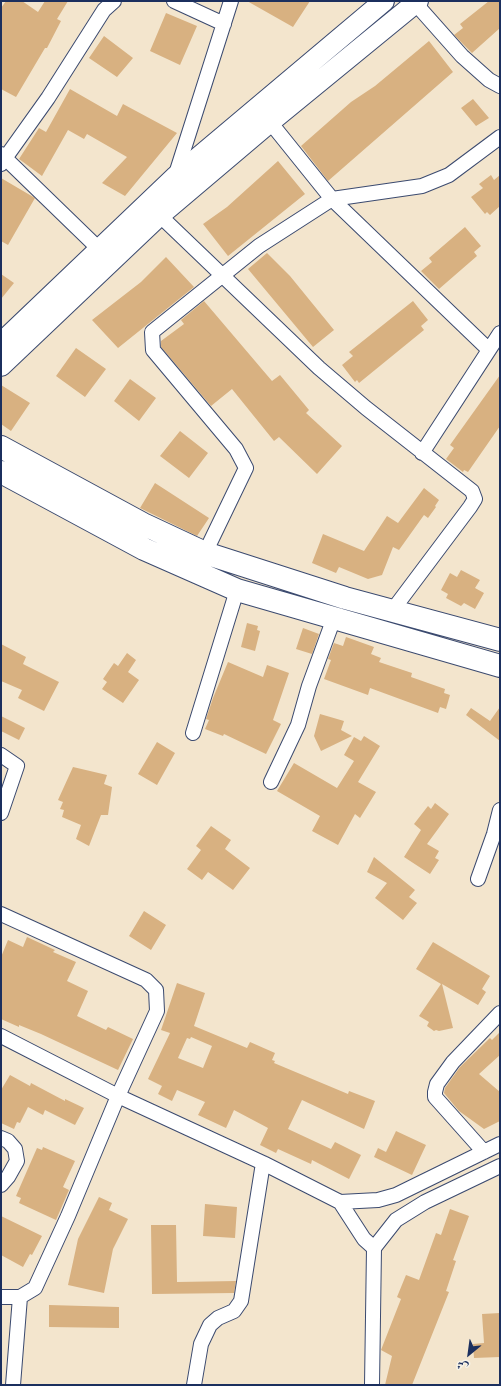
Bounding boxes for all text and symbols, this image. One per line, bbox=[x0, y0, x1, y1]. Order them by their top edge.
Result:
north arrow bbox=[449, 1334, 489, 1374]
text: ش bbox=[455, 1356, 471, 1374]

